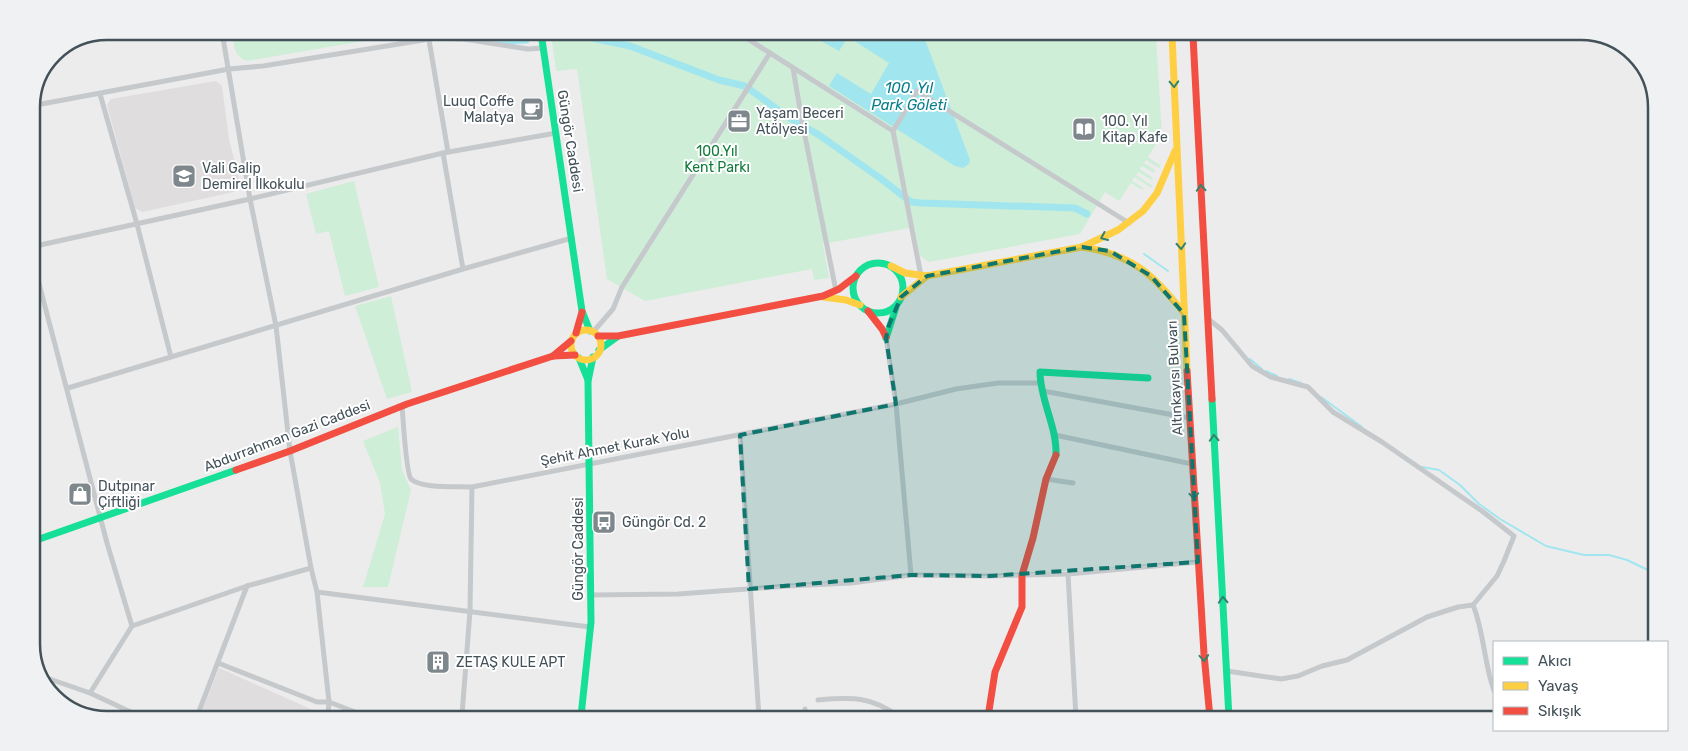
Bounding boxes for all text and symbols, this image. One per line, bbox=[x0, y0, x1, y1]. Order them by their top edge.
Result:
water label: 100. Yıl Park Göleti bbox=[871, 79, 947, 114]
one-way arrow bbox=[1168, 80, 1179, 88]
street label: Güngör Caddesi bbox=[554, 89, 586, 193]
place label: Luuq Coffe Malatya bbox=[443, 93, 514, 126]
cafe icon: Luuq Coffe Malatya bbox=[519, 96, 545, 122]
place label: Yaşam Beceri Atölyesi bbox=[756, 105, 844, 138]
office icon: Yaşam Beceri Atölyesi bbox=[726, 108, 752, 134]
place label: 100. Yıl Kitap Kafe bbox=[1102, 113, 1168, 146]
library icon: 100. Yıl Kitap Kafe bbox=[1071, 116, 1097, 142]
park label: 100.Yıl Kent Parkı bbox=[684, 143, 750, 176]
place label: Vali Galip Demirel İlkokulu bbox=[202, 160, 305, 193]
school or university icon: Vali Galip Demirel İlkokulu bbox=[171, 163, 197, 189]
one-way arrow bbox=[1195, 184, 1206, 192]
one-way arrow bbox=[1100, 231, 1109, 241]
one-way arrow bbox=[1175, 243, 1186, 251]
street label: Altınkayısı Bulvarı bbox=[1164, 320, 1186, 436]
street label: Abdurrahman Gazi Caddesi bbox=[202, 396, 372, 476]
street label: Şehit Ahmet Kurak Yolu bbox=[539, 424, 691, 470]
one-way arrow bbox=[1208, 433, 1219, 441]
place label: Dutpınar Çiftliği bbox=[98, 478, 155, 511]
shop icon: Dutpınar Çiftliği bbox=[67, 481, 93, 507]
one-way arrow bbox=[1188, 492, 1199, 500]
street label: Güngör Caddesi bbox=[570, 497, 587, 601]
bus stop icon: Güngör Cd. 2 bbox=[591, 509, 617, 535]
place label: Güngör Cd. 2 bbox=[622, 514, 706, 531]
one-way arrow bbox=[1217, 596, 1228, 604]
legend bbox=[1493, 641, 1668, 731]
building icon: ZETAŞ KULE APT bbox=[425, 649, 451, 675]
text: Akıcı bbox=[1538, 652, 1571, 670]
place label: ZETAŞ KULE APT bbox=[456, 654, 565, 671]
one-way arrow bbox=[1198, 655, 1209, 663]
text: Yavaş bbox=[1538, 677, 1579, 695]
text: Sıkışık bbox=[1538, 702, 1582, 720]

